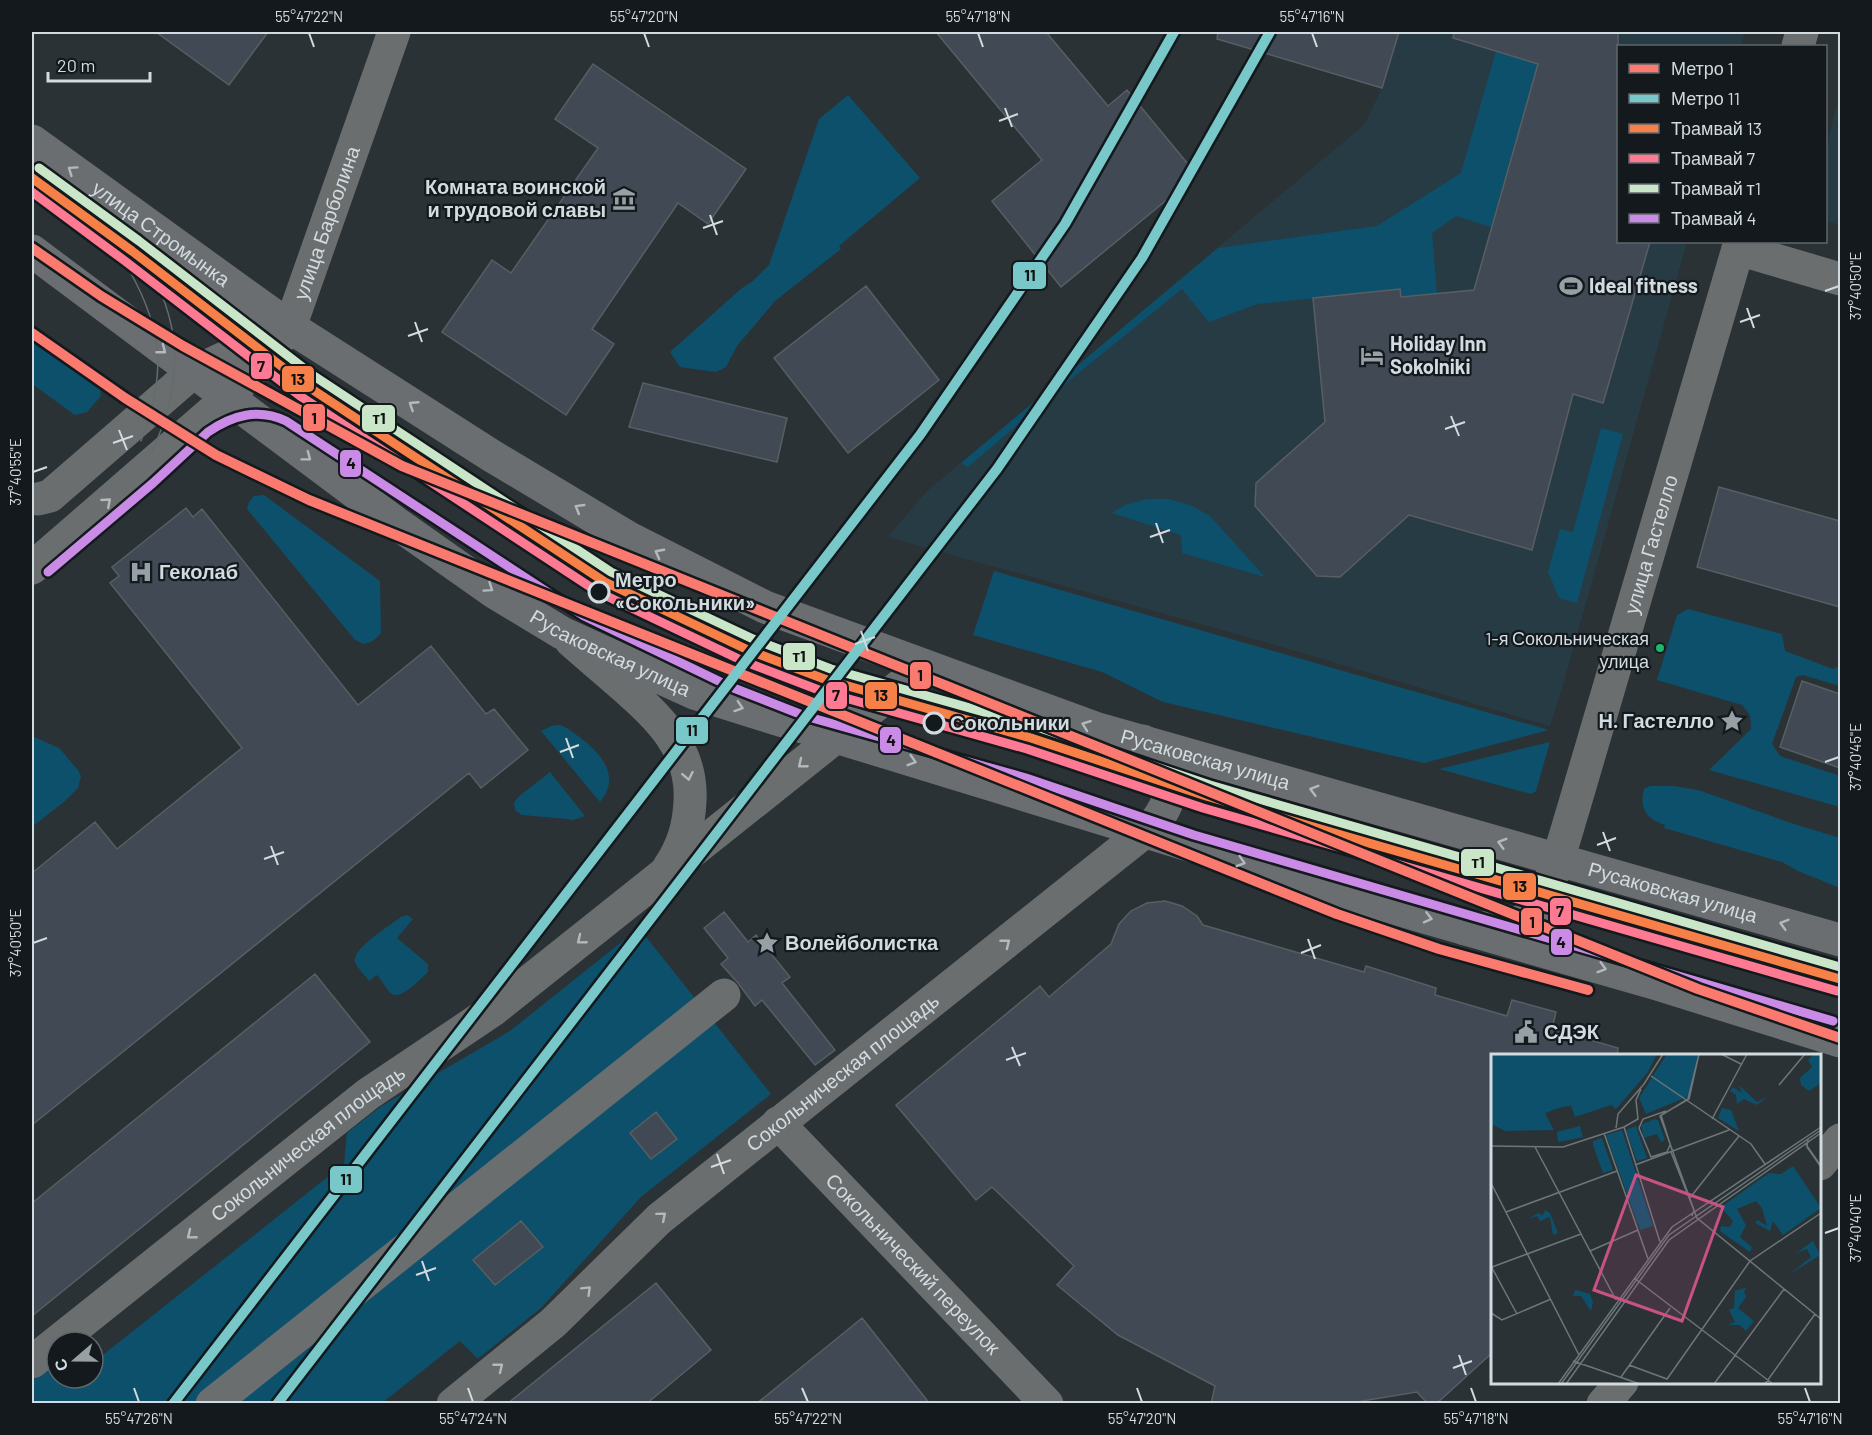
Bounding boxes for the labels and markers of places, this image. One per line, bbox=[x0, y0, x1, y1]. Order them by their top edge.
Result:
place label: Комната воинской и трудовой славы bbox=[425, 174, 606, 221]
museum icon: Комната воинской и трудовой славы bbox=[611, 186, 637, 212]
sports icon: Ideal fitness bbox=[1558, 273, 1584, 299]
place label: Ideal fitness bbox=[1589, 273, 1698, 297]
place label: Holiday Inn Sokolniki bbox=[1390, 331, 1487, 378]
hotel icon: Holiday Inn Sokolniki bbox=[1359, 343, 1385, 369]
hospital icon: Геколаб bbox=[128, 559, 154, 585]
place label: Геколаб bbox=[159, 559, 238, 583]
place label: Метро «Сокольники» bbox=[615, 567, 755, 614]
marker: Метро «Сокольники» bbox=[588, 581, 610, 603]
place label: 1-я Сокольническая улица bbox=[1485, 627, 1650, 672]
marker: 1-я Сокольническая улица bbox=[1654, 642, 1666, 654]
place label: Н. Гастелло bbox=[1599, 708, 1714, 732]
place icon: Н. Гастелло bbox=[1719, 708, 1745, 734]
place label: Сокольники bbox=[950, 710, 1070, 734]
marker: Сокольники bbox=[923, 712, 945, 734]
place icon: Волейболистка bbox=[754, 930, 780, 956]
place label: Волейболистка bbox=[785, 930, 939, 954]
public building icon: СДЭК bbox=[1513, 1019, 1539, 1045]
place label: СДЭК bbox=[1544, 1019, 1600, 1043]

